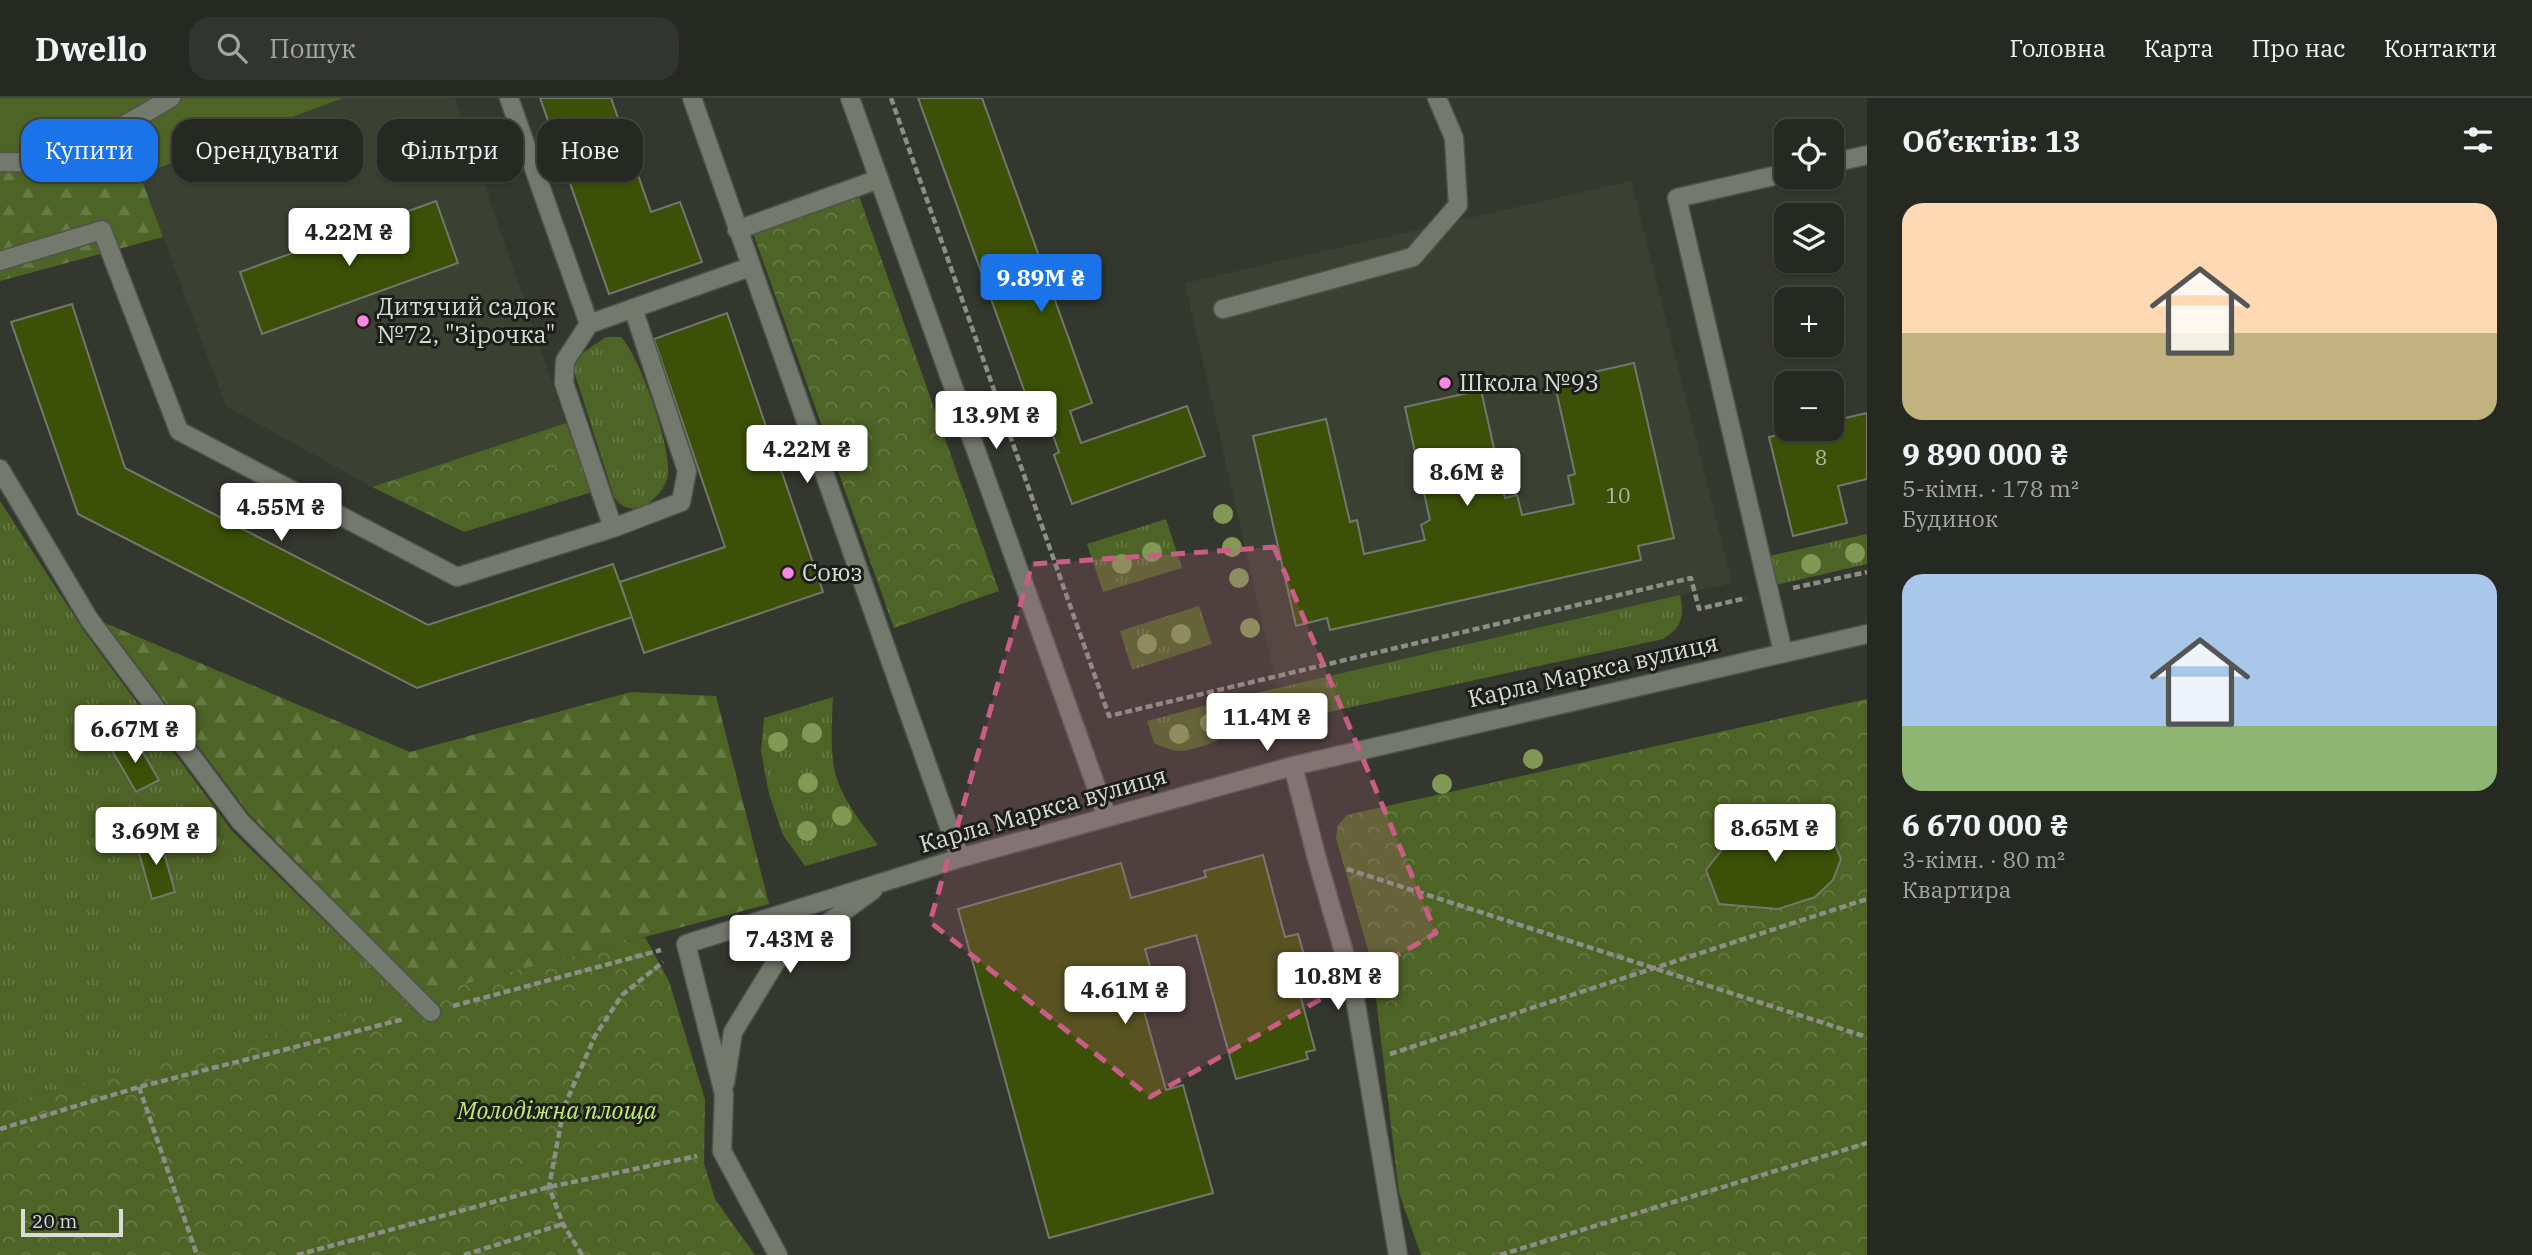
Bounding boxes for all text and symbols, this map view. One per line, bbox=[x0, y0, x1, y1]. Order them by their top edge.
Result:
search box bbox=[189, 17, 679, 80]
text: Dwello bbox=[35, 27, 147, 70]
icon: search bbox=[213, 29, 251, 67]
text: Пошук bbox=[269, 31, 356, 65]
text: Головна bbox=[2010, 32, 2106, 64]
text: Карта bbox=[2144, 32, 2213, 64]
text: Про нас bbox=[2251, 32, 2346, 64]
text: Контакти bbox=[2384, 32, 2497, 64]
chip: Купити bbox=[21, 119, 158, 182]
chip: Орендувати bbox=[172, 119, 363, 182]
chip: Фільтри bbox=[377, 119, 523, 182]
chip: Нове bbox=[537, 119, 643, 182]
map controls bbox=[1774, 119, 1844, 441]
button: locate bbox=[1774, 119, 1844, 189]
text: Об’єктів: 13 bbox=[1902, 121, 2081, 160]
icon: filters bbox=[2459, 121, 2497, 159]
button: layers bbox=[1774, 203, 1844, 273]
pin: 4.22M ₴ bbox=[284, 208, 414, 268]
text: 4.22M ₴ bbox=[305, 216, 393, 246]
icon: home bbox=[2137, 248, 2263, 374]
pin: 9.89M ₴ bbox=[976, 254, 1106, 314]
text: 9.89M ₴ bbox=[997, 262, 1085, 292]
button: + bbox=[1774, 287, 1844, 357]
place label: Дитячий садок №72, "Зірочка" bbox=[377, 290, 556, 350]
marker: Дитячий садок №72, "Зірочка" bbox=[355, 313, 371, 329]
place label: Школа №93 bbox=[1459, 366, 1599, 398]
button: − bbox=[1774, 371, 1844, 441]
marker: Школа №93 bbox=[1437, 375, 1453, 391]
pin: 13.9M ₴ bbox=[931, 392, 1061, 451]
text: 13.9M ₴ bbox=[952, 399, 1040, 429]
pin: 4.22M ₴ bbox=[742, 426, 872, 485]
text: 4.22M ₴ bbox=[763, 433, 851, 463]
text: 9 890 000 ₴ bbox=[1902, 434, 2069, 473]
house number: 8 bbox=[1815, 443, 1827, 471]
pin: 8.6M ₴ bbox=[1410, 448, 1524, 508]
text: 8.6M ₴ bbox=[1429, 456, 1505, 486]
text: 5-кімн. · 178 m² bbox=[1902, 473, 2079, 503]
house number: 10 bbox=[1605, 481, 1631, 509]
pin: 4.55M ₴ bbox=[216, 484, 346, 543]
text: 4.55M ₴ bbox=[237, 491, 325, 521]
text: Будинок bbox=[1902, 503, 1998, 533]
place label: Союз bbox=[802, 556, 862, 588]
marker: Союз bbox=[780, 565, 796, 581]
icon: home bbox=[2137, 619, 2263, 745]
street label: Карла Маркса вулиця bbox=[1465, 626, 1721, 714]
pin: 11.4M ₴ bbox=[1202, 694, 1332, 753]
text: 11.4M ₴ bbox=[1223, 701, 1311, 731]
pin: 6.67M ₴ bbox=[70, 706, 200, 765]
text: 6.67M ₴ bbox=[91, 713, 179, 743]
street label: Карла Маркса вулиця bbox=[915, 758, 1170, 860]
pin: 8.65M ₴ bbox=[1710, 804, 1840, 864]
text: 6 670 000 ₴ bbox=[1902, 805, 2069, 844]
pin: 3.69M ₴ bbox=[91, 808, 221, 867]
text: 8.65M ₴ bbox=[1731, 812, 1819, 842]
text: 3.69M ₴ bbox=[112, 815, 200, 845]
text: 3-кімн. · 80 m² bbox=[1902, 844, 2065, 874]
text: Квартира bbox=[1902, 874, 2011, 904]
pin: 7.43M ₴ bbox=[725, 916, 855, 975]
text: 7.43M ₴ bbox=[746, 923, 834, 953]
pin: 10.8M ₴ bbox=[1273, 953, 1403, 1012]
text: 10.8M ₴ bbox=[1294, 960, 1382, 990]
pin: 4.61M ₴ bbox=[1060, 967, 1190, 1026]
text: 4.61M ₴ bbox=[1081, 974, 1169, 1004]
park label: Молодіжна площа bbox=[456, 1094, 657, 1126]
scale bar bbox=[21, 1206, 122, 1238]
text: 20 m bbox=[32, 1209, 77, 1233]

